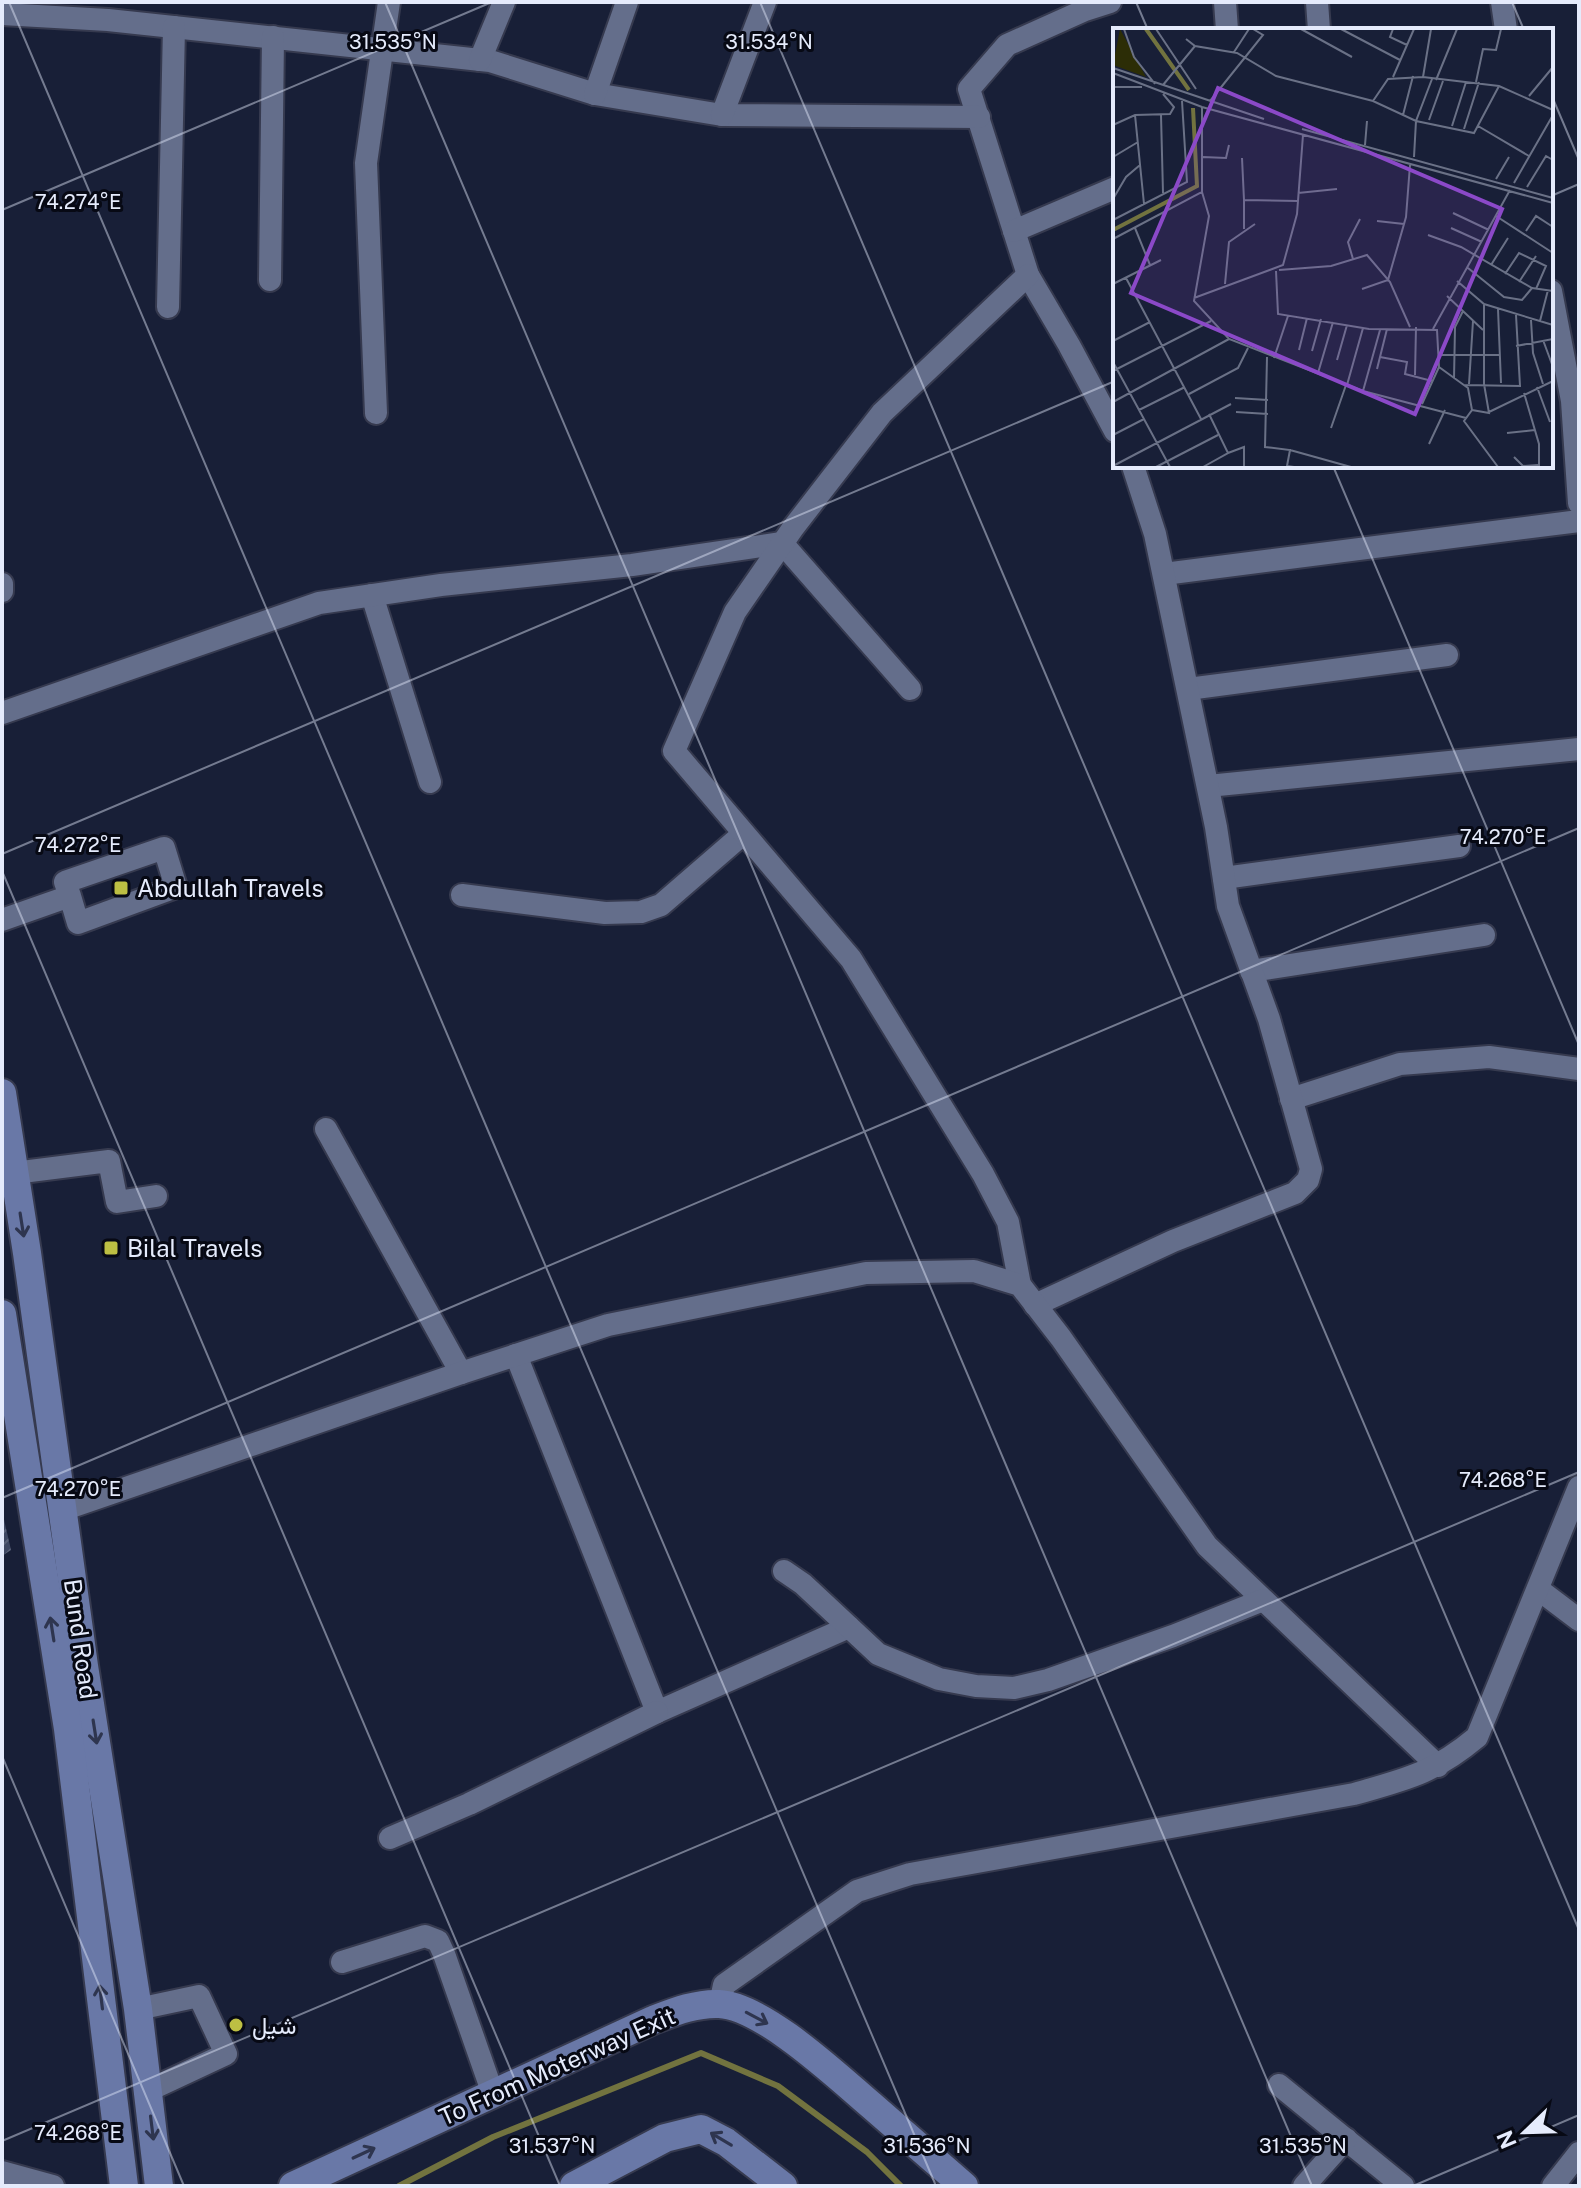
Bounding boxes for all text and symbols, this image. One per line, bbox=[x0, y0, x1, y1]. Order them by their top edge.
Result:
inset map bbox=[1113, 28, 1553, 468]
text: 31.535°N bbox=[349, 30, 437, 54]
text: 31.534°N bbox=[725, 30, 813, 54]
text: 74.274°E bbox=[35, 190, 121, 214]
text: 74.270°E bbox=[1460, 825, 1546, 849]
text: 74.272°E bbox=[35, 833, 121, 857]
place label: Abdullah Travels bbox=[137, 874, 324, 902]
marker: Abdullah Travels bbox=[112, 879, 130, 897]
one-way arrow bbox=[15, 1212, 30, 1237]
place label: Bilal Travels bbox=[127, 1234, 263, 1262]
marker: Bilal Travels bbox=[102, 1239, 120, 1257]
text: 74.268°E bbox=[1459, 1468, 1547, 1492]
text: 74.270°E bbox=[35, 1477, 121, 1501]
street label: Bund Road bbox=[59, 1577, 103, 1701]
one-way arrow bbox=[44, 1616, 59, 1642]
one-way arrow bbox=[88, 1719, 103, 1744]
one-way arrow bbox=[93, 1985, 108, 2010]
street label: To From Moterway Exit bbox=[435, 2001, 679, 2131]
place label: شیل bbox=[252, 2011, 297, 2040]
one-way arrow bbox=[745, 2011, 768, 2027]
marker: شیل bbox=[227, 2016, 245, 2034]
north arrow bbox=[1485, 2092, 1565, 2172]
one-way arrow bbox=[144, 2114, 159, 2141]
text: 74.268°E bbox=[34, 2121, 122, 2145]
text: N bbox=[1491, 2127, 1522, 2153]
one-way arrow bbox=[710, 2131, 733, 2147]
text: 31.537°N bbox=[509, 2134, 595, 2158]
text: 31.536°N bbox=[883, 2134, 971, 2158]
text: 31.535°N bbox=[1259, 2134, 1347, 2158]
one-way arrow bbox=[351, 2145, 375, 2160]

